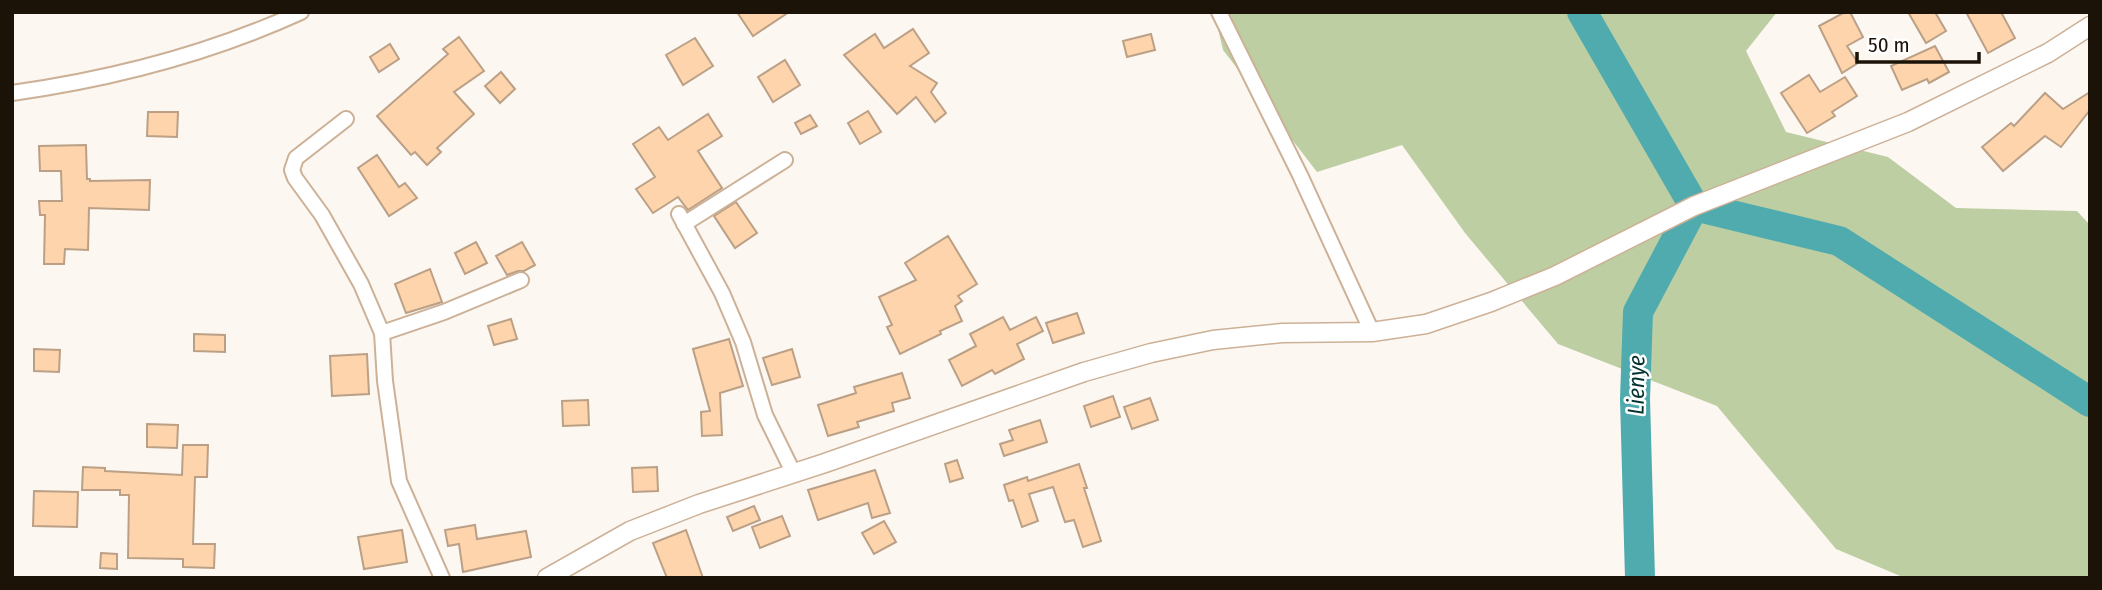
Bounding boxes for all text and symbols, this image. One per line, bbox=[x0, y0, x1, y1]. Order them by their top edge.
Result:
scale bar bbox=[1857, 21, 1980, 65]
text: 50 m bbox=[1868, 32, 1910, 58]
water label: Lienye bbox=[1621, 355, 1651, 415]

